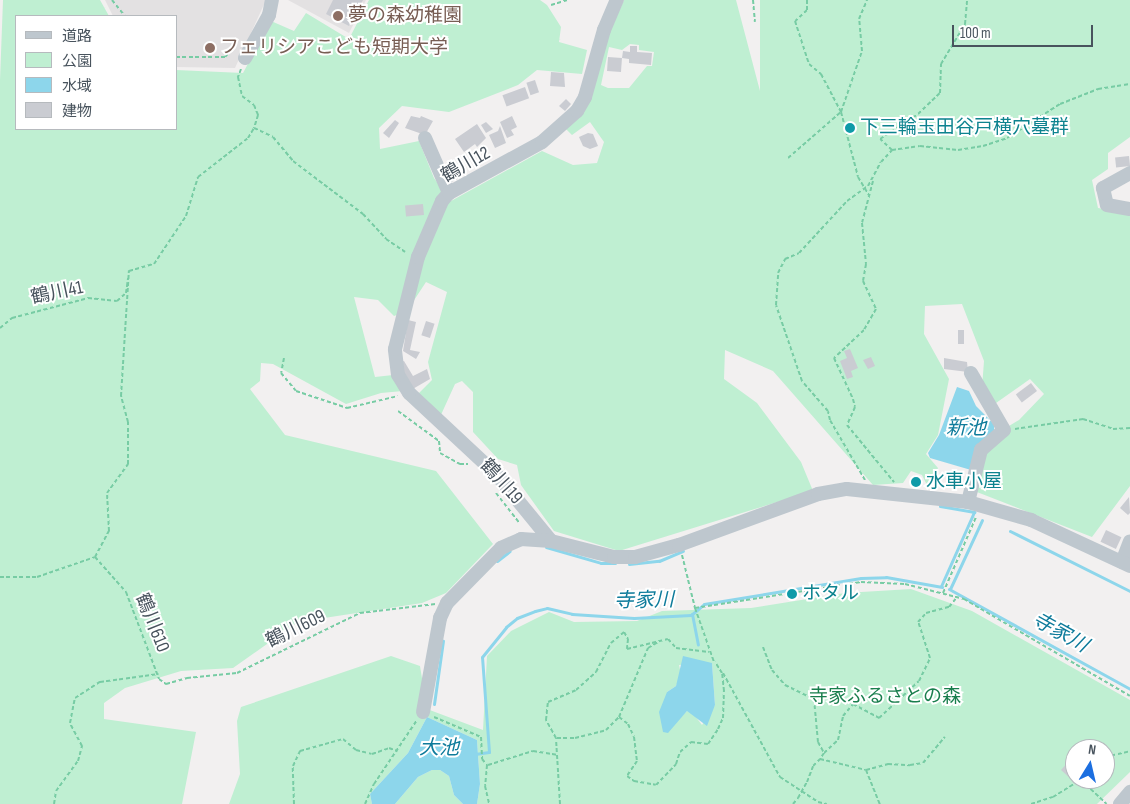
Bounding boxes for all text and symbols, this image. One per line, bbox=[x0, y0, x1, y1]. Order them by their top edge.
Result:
place label: 夢の森幼稚園 bbox=[348, 5, 462, 27]
marker: 夢の森幼稚園 bbox=[332, 10, 344, 22]
legend bbox=[15, 15, 178, 130]
scale bar bbox=[955, 15, 1096, 47]
text: 100 m bbox=[960, 24, 991, 43]
text: 道路 bbox=[62, 27, 92, 46]
place label: フェリシアこども短期大学 bbox=[220, 37, 448, 59]
marker: フェリシアこども短期大学 bbox=[204, 42, 216, 54]
text: 公園 bbox=[62, 52, 92, 71]
text: 水域 bbox=[62, 77, 92, 96]
text: 建物 bbox=[62, 102, 92, 121]
place label: 下三輪玉田谷戸横穴墓群 bbox=[860, 117, 1069, 139]
marker: 下三輪玉田谷戸横穴墓群 bbox=[844, 122, 856, 134]
street label: 鶴川12 bbox=[437, 142, 495, 188]
street label: 鶴川41 bbox=[29, 276, 85, 310]
water label: 新池 bbox=[946, 416, 986, 440]
street label: 鶴川19 bbox=[475, 455, 527, 509]
place label: 水車小屋 bbox=[926, 471, 1002, 493]
marker: 水車小屋 bbox=[910, 476, 922, 488]
place label: ホタル bbox=[802, 583, 859, 605]
water label: 寺家川 bbox=[614, 588, 674, 614]
marker: ホタル bbox=[786, 588, 798, 600]
street label: 鶴川610 bbox=[130, 590, 174, 656]
street label: 鶴川609 bbox=[263, 605, 329, 653]
water label: 寺家川 bbox=[1028, 608, 1092, 658]
park label: 寺家ふるさとの森 bbox=[809, 686, 961, 708]
water label: 大池 bbox=[419, 736, 459, 760]
north arrow bbox=[1065, 739, 1115, 789]
text: N bbox=[1087, 741, 1097, 759]

